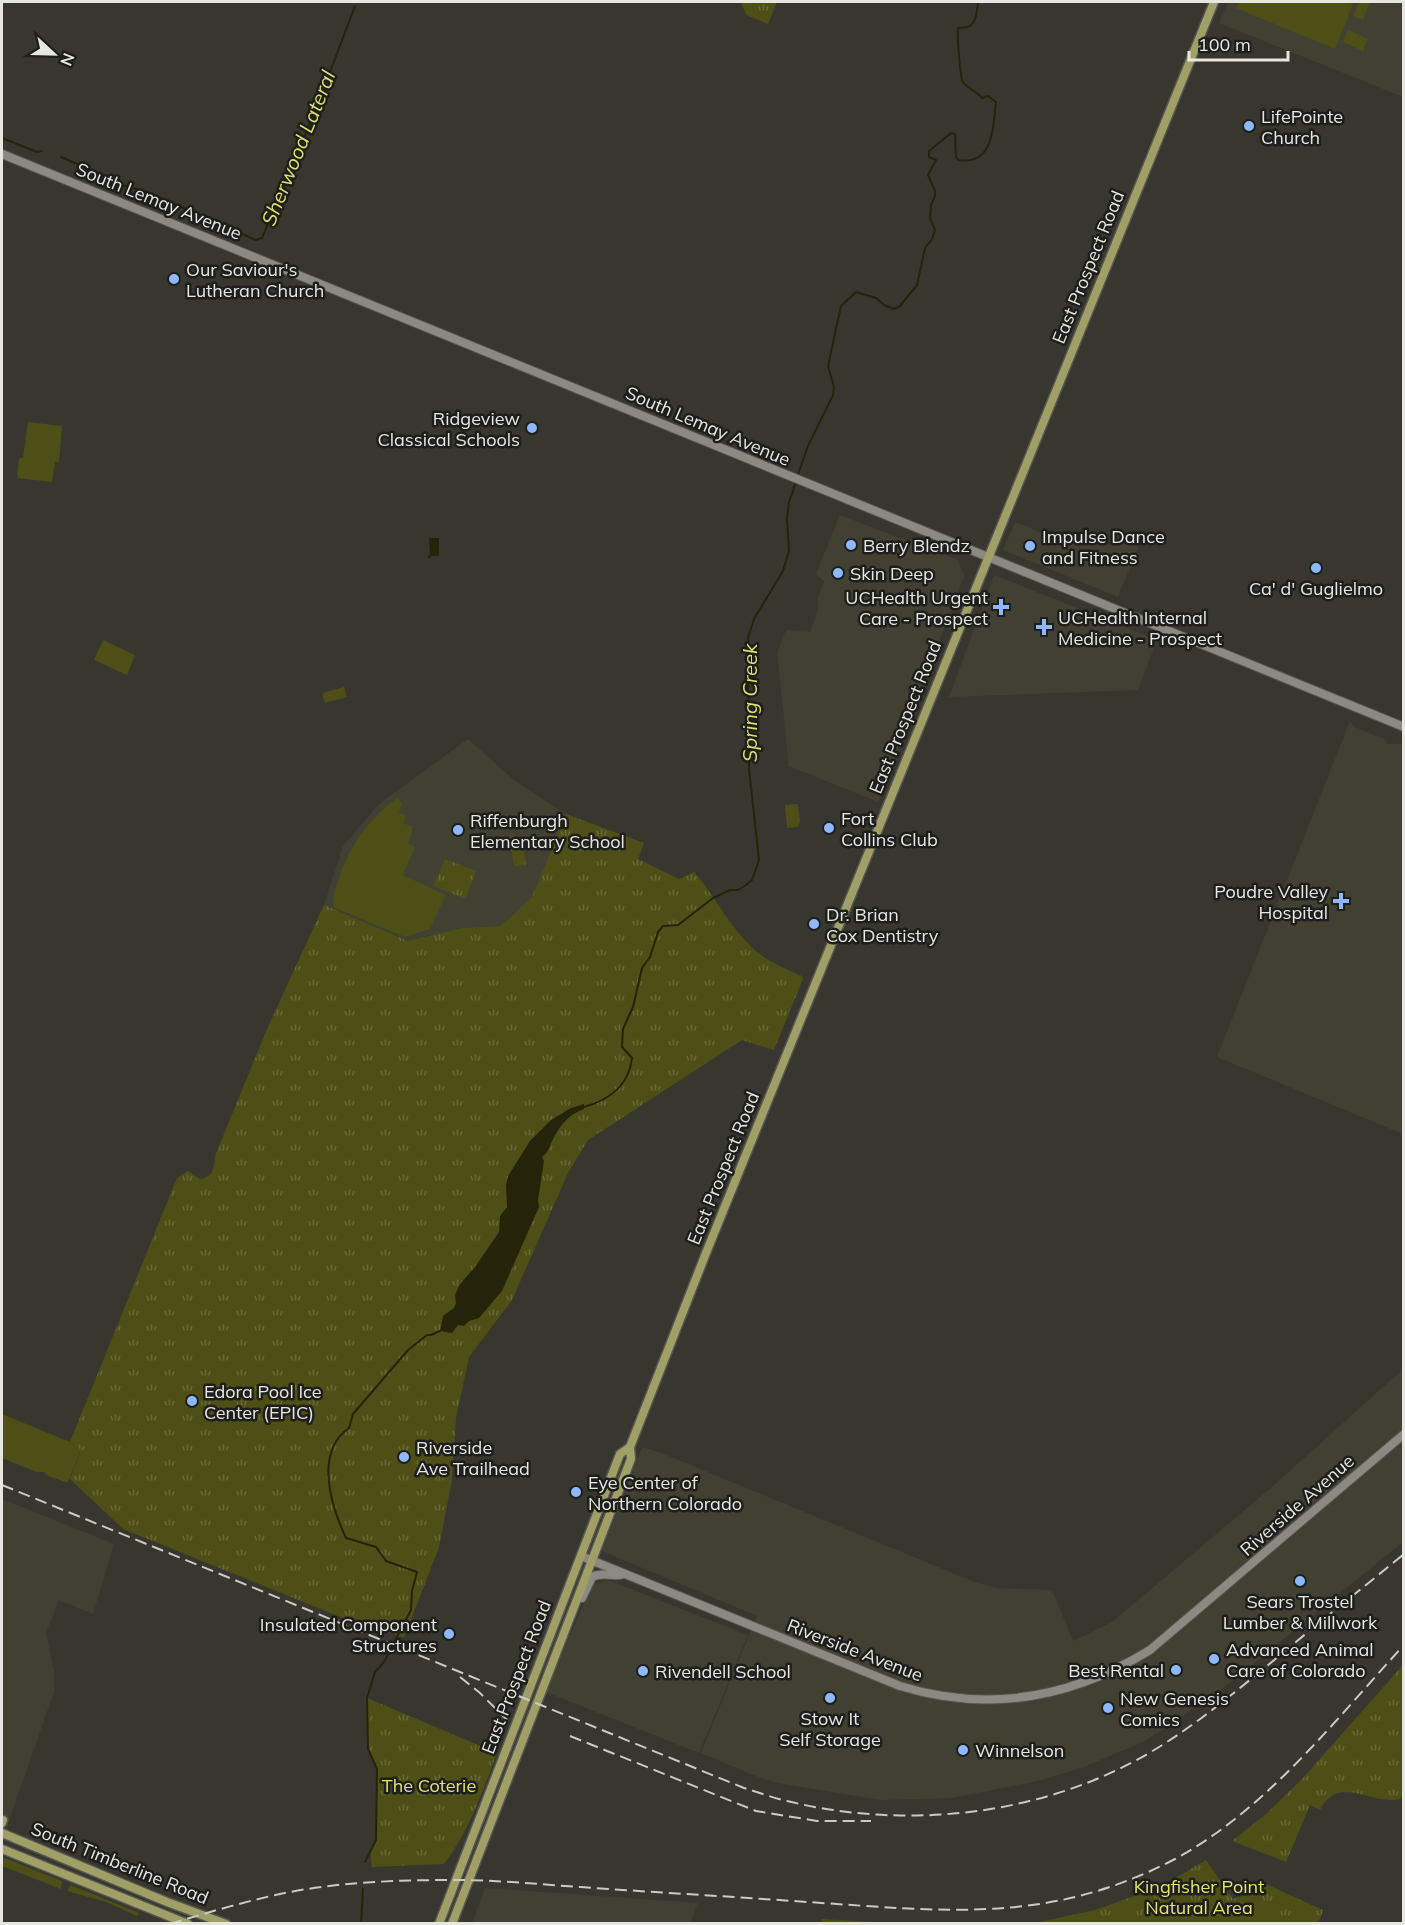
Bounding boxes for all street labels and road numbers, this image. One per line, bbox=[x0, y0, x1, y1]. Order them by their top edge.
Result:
street label: South Lemay Avenue bbox=[73, 157, 245, 245]
street label: East Prospect Road bbox=[1047, 187, 1129, 347]
street label: South Lemay Avenue bbox=[622, 381, 794, 471]
street label: East Prospect Road bbox=[864, 637, 946, 797]
street label: East Prospect Road bbox=[682, 1088, 764, 1248]
street label: Riverside Avenue bbox=[1235, 1449, 1359, 1561]
street label: East Prospect Road bbox=[476, 1597, 556, 1757]
street label: Riverside Avenue bbox=[784, 1614, 926, 1686]
street label: South Timberline Road bbox=[28, 1817, 212, 1909]

